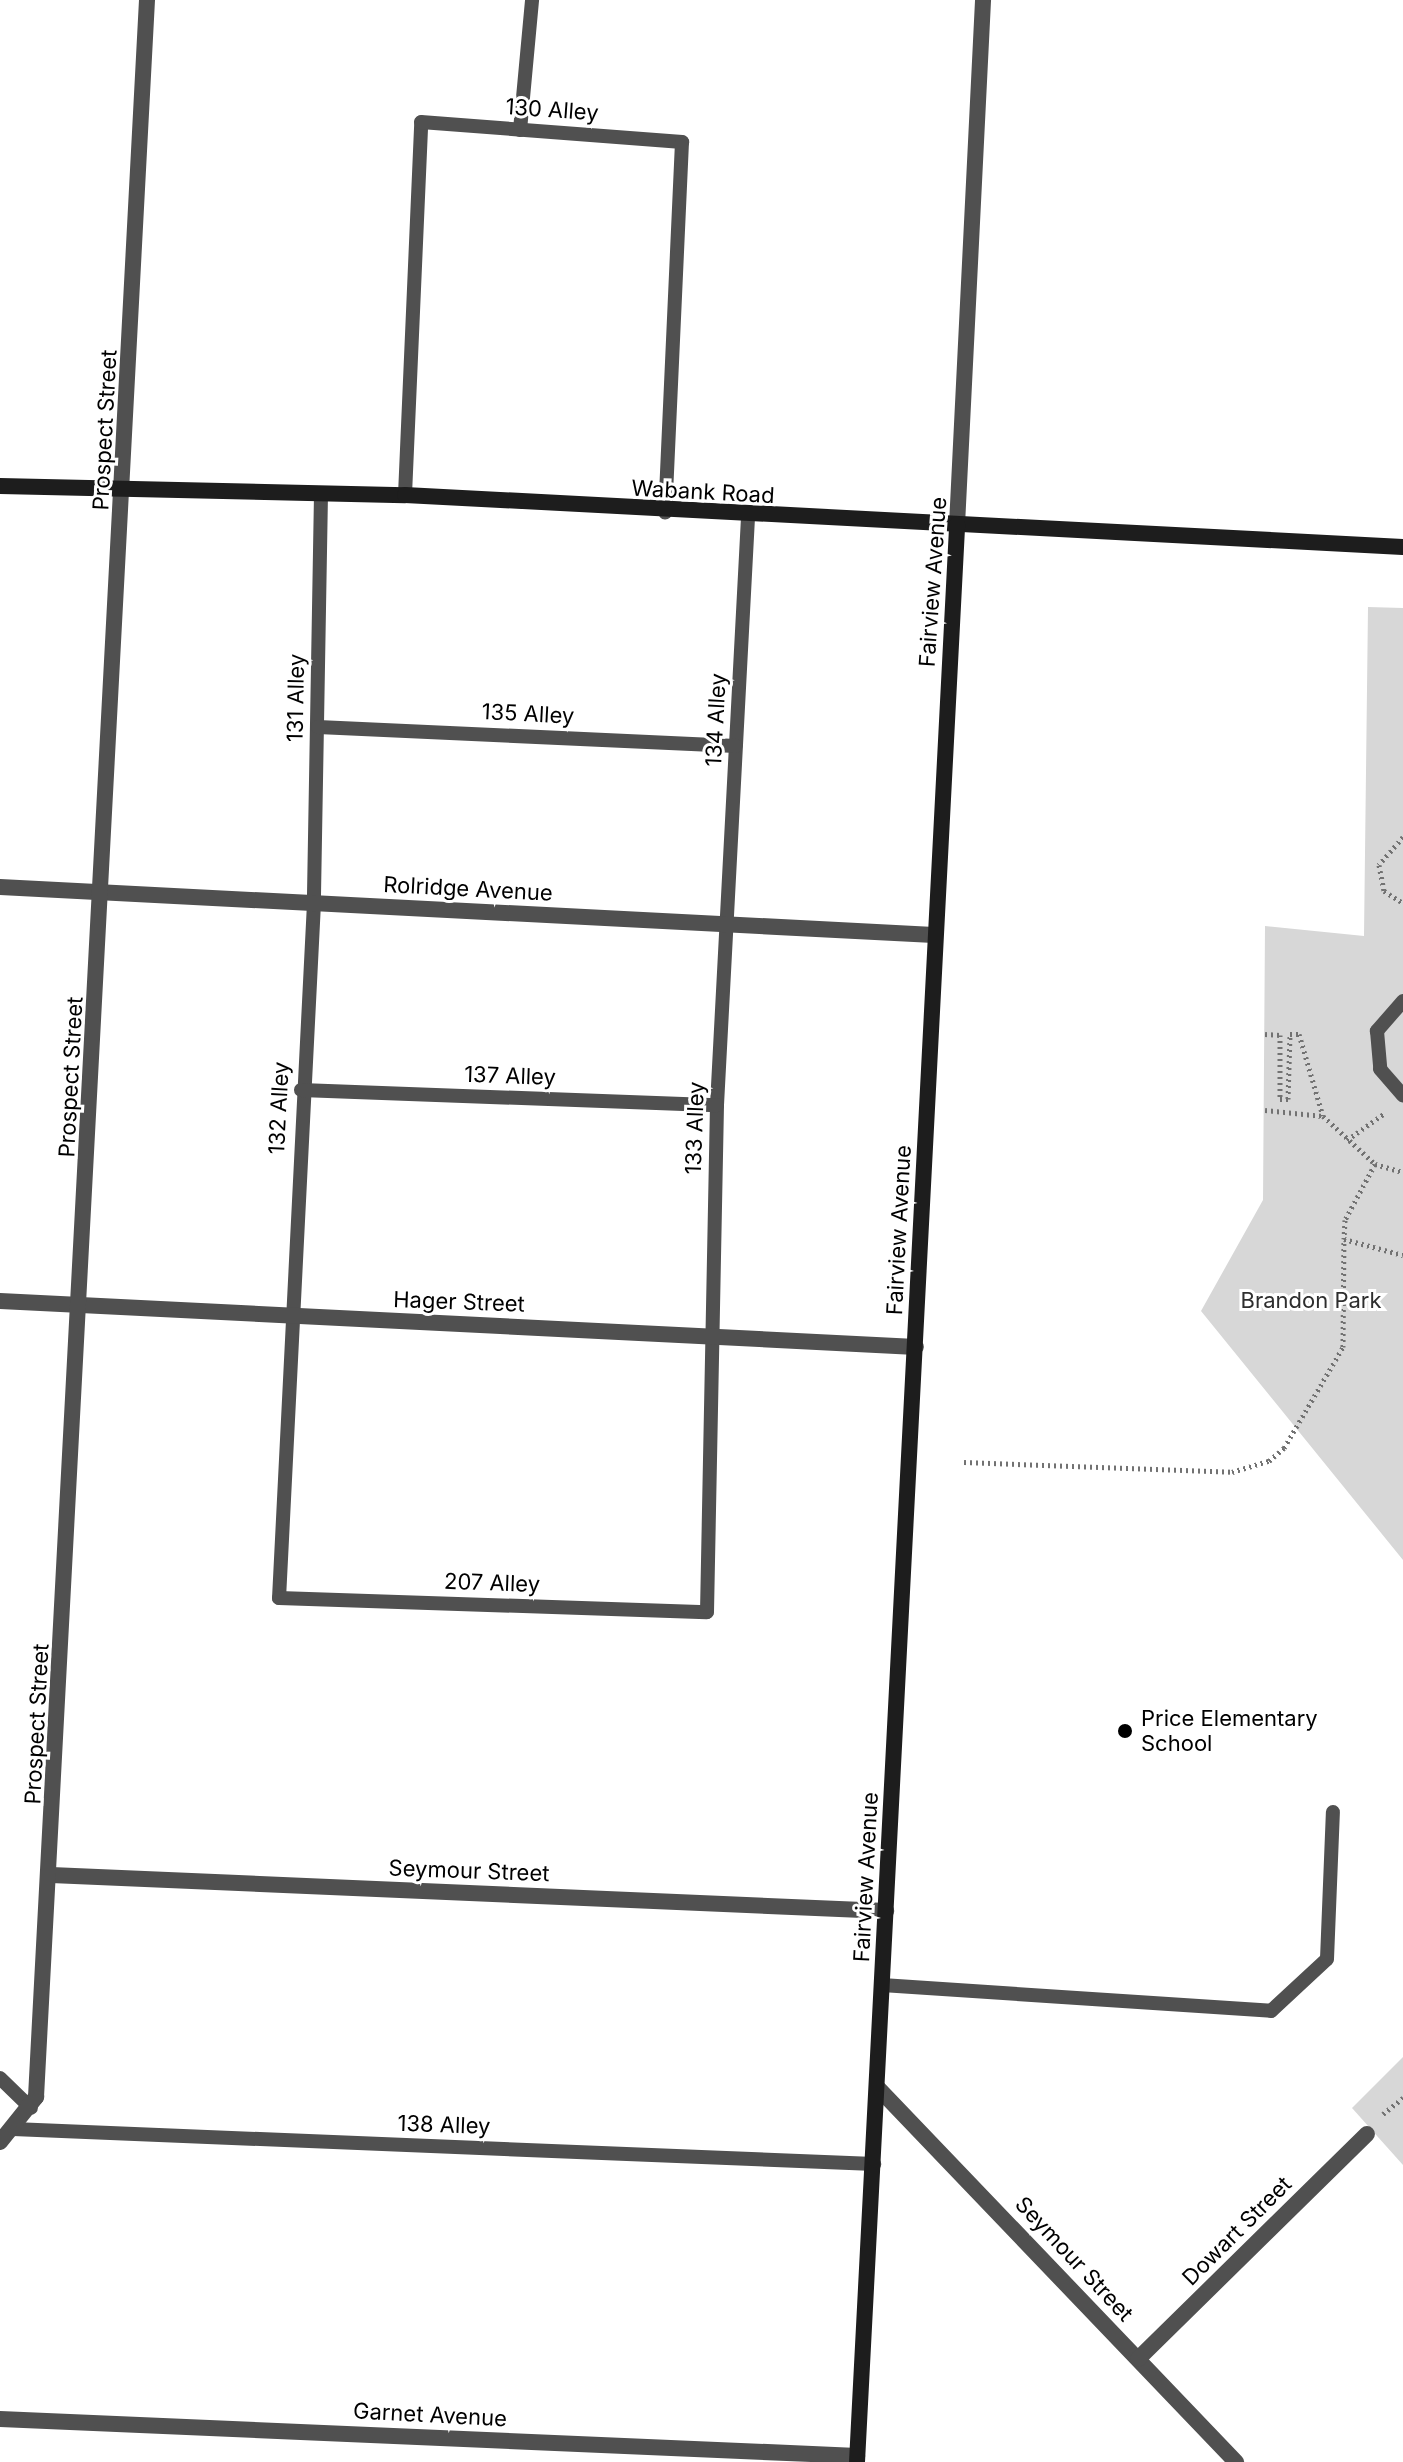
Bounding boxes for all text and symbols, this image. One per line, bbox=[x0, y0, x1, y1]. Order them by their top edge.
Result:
street label: 130 Alley bbox=[505, 94, 599, 126]
street label: Prospect Street bbox=[88, 349, 122, 511]
street label: Wabank Road bbox=[631, 475, 775, 509]
street label: Fairview Avenue bbox=[914, 496, 952, 668]
street label: 131 Alley bbox=[282, 654, 310, 742]
street label: 134 Alley bbox=[700, 673, 732, 767]
street label: 135 Alley bbox=[481, 698, 575, 730]
street label: Rolridge Avenue bbox=[383, 871, 553, 907]
street label: Prospect Street bbox=[54, 996, 88, 1158]
street label: 132 Alley bbox=[263, 1061, 295, 1155]
street label: 137 Alley bbox=[464, 1061, 556, 1091]
street label: 133 Alley bbox=[680, 1081, 710, 1175]
street label: Fairview Avenue bbox=[881, 1144, 917, 1316]
street label: Hager Street bbox=[393, 1287, 525, 1317]
park label: Brandon Park bbox=[1241, 1288, 1381, 1314]
street label: 207 Alley bbox=[444, 1568, 540, 1598]
street label: Prospect Street bbox=[20, 1643, 54, 1805]
place label: Price Elementary School bbox=[1141, 1705, 1318, 1756]
marker: Price Elementary School bbox=[1116, 1722, 1134, 1740]
street label: Fairview Avenue bbox=[848, 1791, 884, 1963]
street label: Seymour Street bbox=[388, 1855, 550, 1887]
street label: 138 Alley bbox=[397, 2110, 491, 2140]
street label: Dowart Street bbox=[1177, 2171, 1297, 2291]
street label: Seymour Street bbox=[1009, 2191, 1139, 2327]
street label: Garnet Avenue bbox=[352, 2398, 508, 2432]

